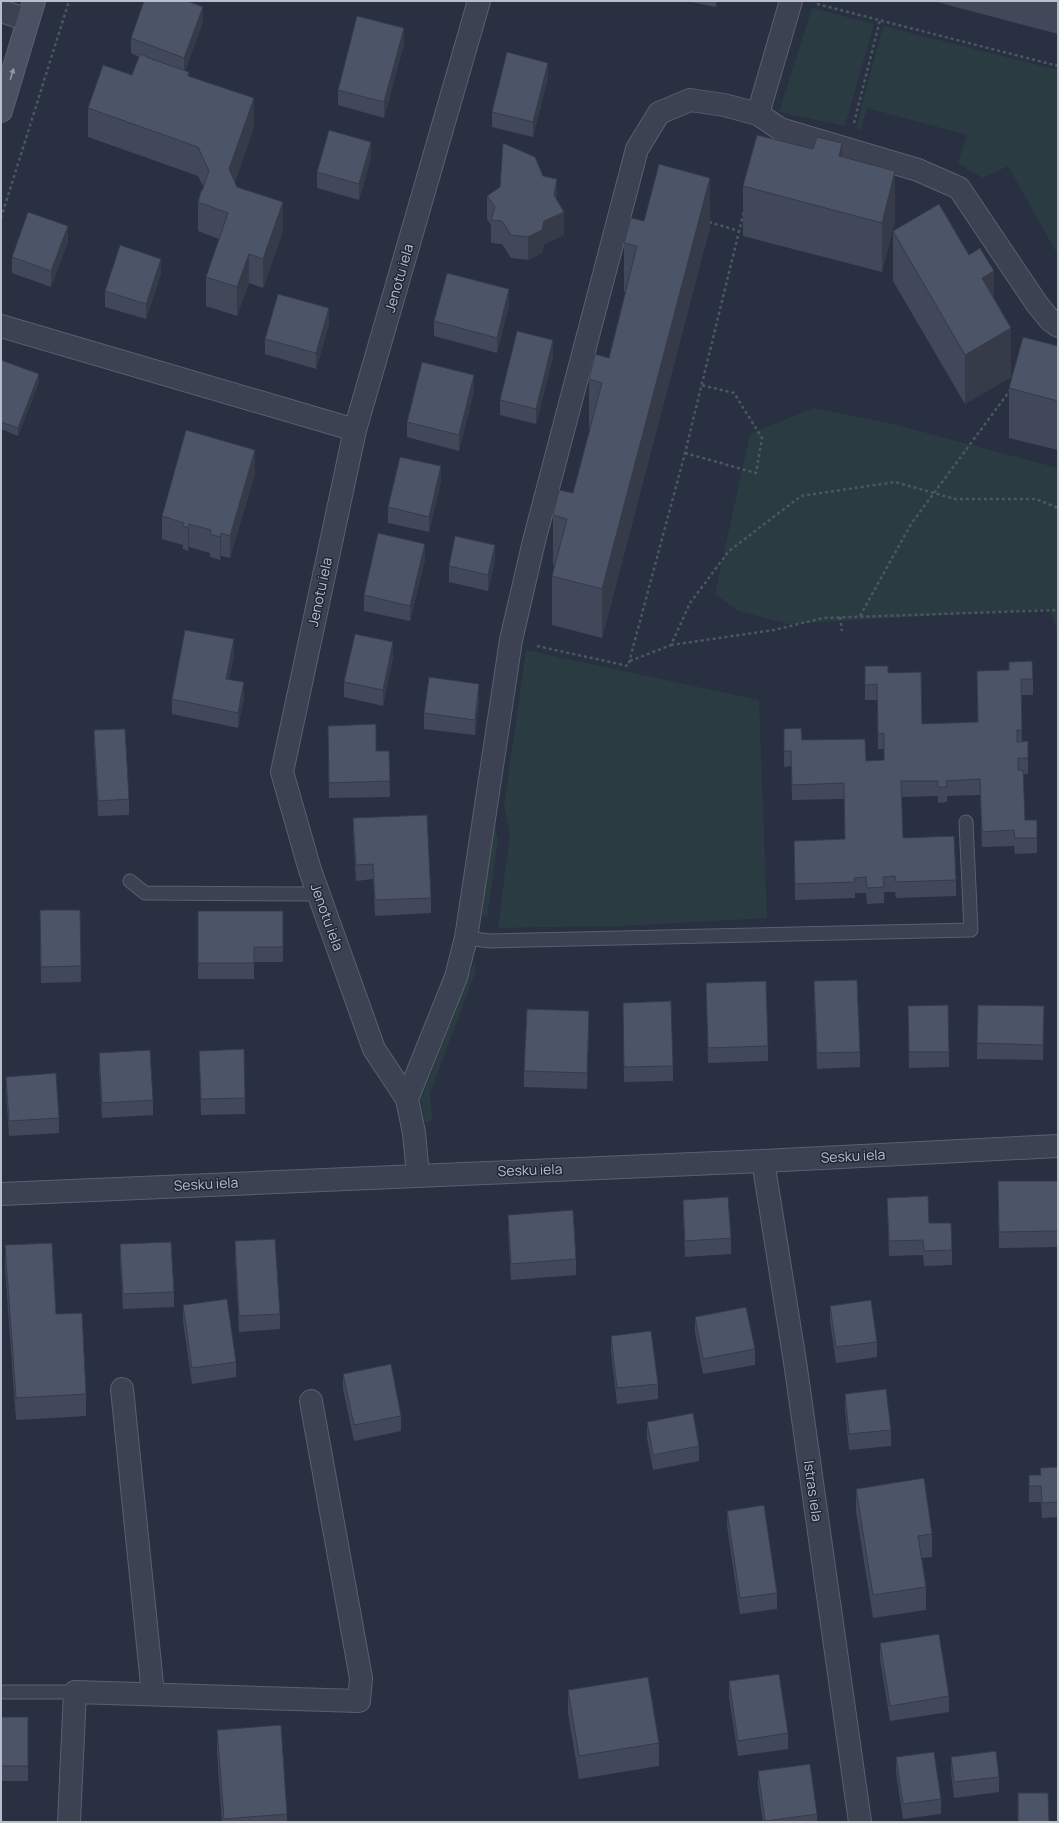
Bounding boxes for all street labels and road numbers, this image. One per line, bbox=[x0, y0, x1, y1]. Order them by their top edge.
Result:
street label: Jenotu iela bbox=[380, 241, 417, 314]
street label: Jenotu iela bbox=[303, 556, 336, 628]
street label: Jenotu iela bbox=[307, 881, 348, 953]
street label: Sesku iela bbox=[820, 1144, 886, 1167]
street label: Sesku iela bbox=[497, 1159, 563, 1180]
street label: Sesku iela bbox=[173, 1172, 239, 1195]
street label: Istras iela bbox=[800, 1459, 827, 1523]

